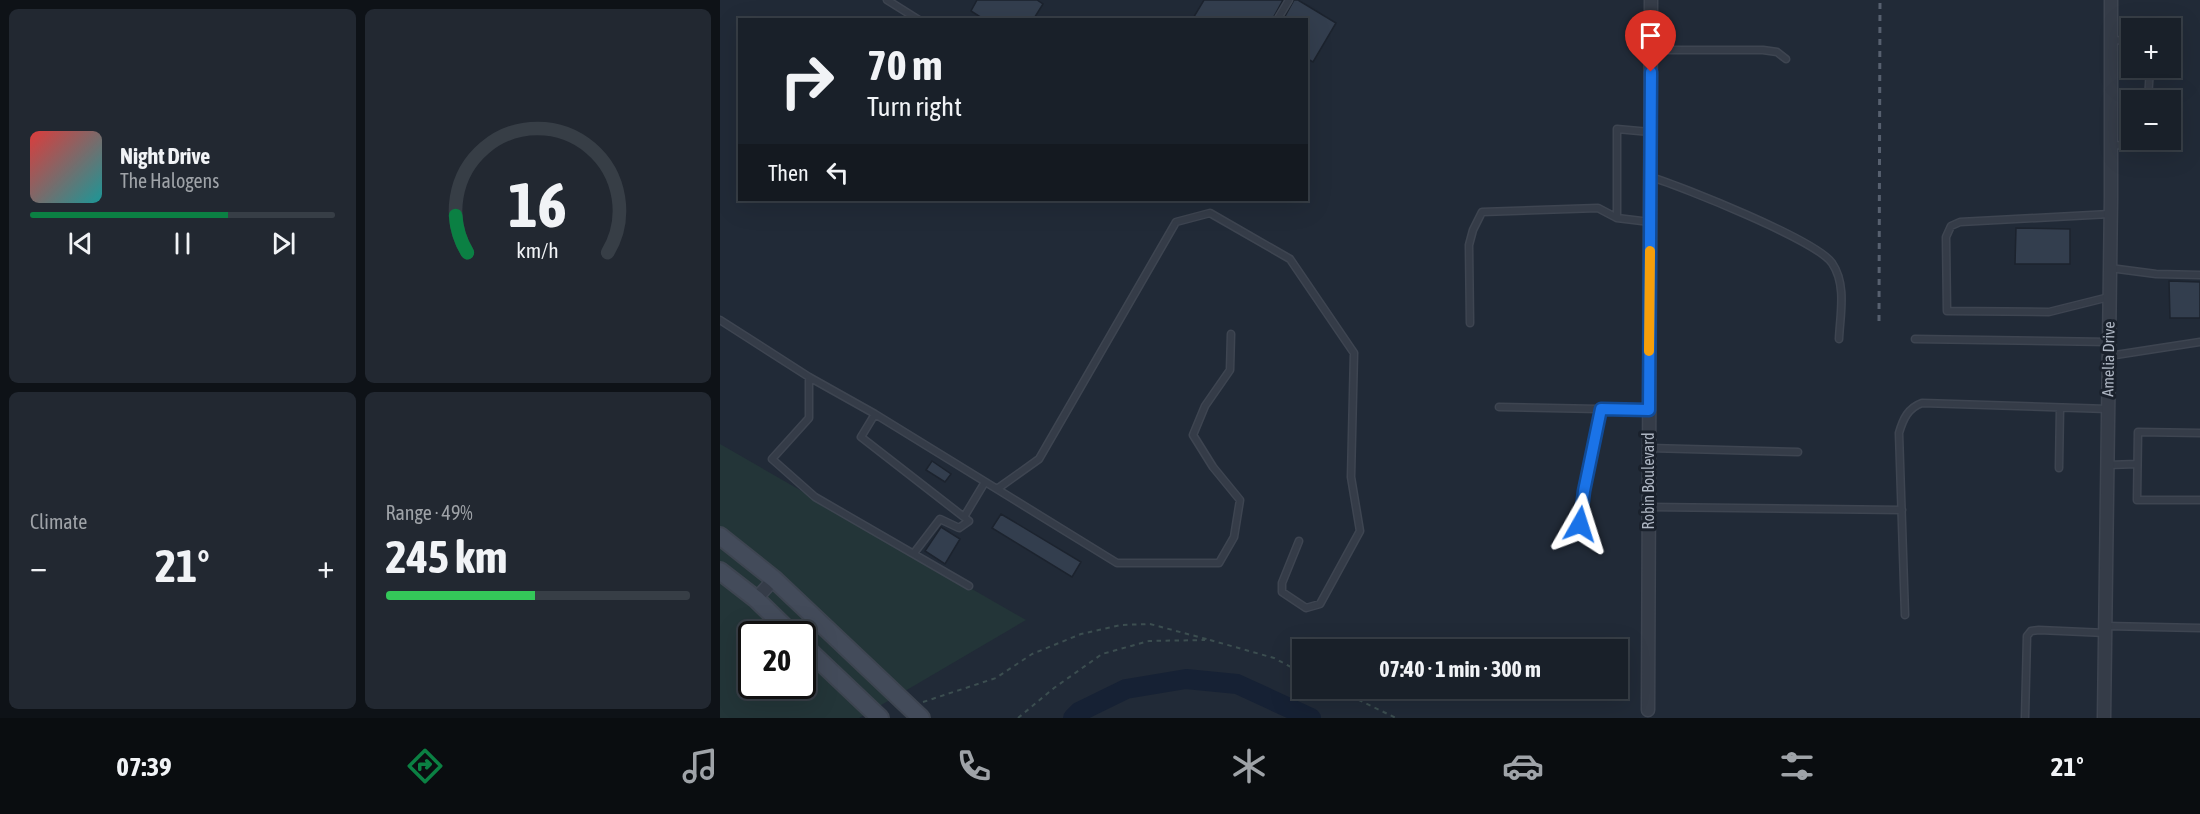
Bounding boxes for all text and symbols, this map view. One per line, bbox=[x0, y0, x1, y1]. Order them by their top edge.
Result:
pin bbox=[1625, 10, 1676, 72]
map controls bbox=[2121, 18, 2181, 150]
button: + bbox=[2121, 18, 2181, 78]
icon: arrive bbox=[1634, 19, 1667, 52]
text: 70 m bbox=[867, 41, 942, 89]
icon: right bbox=[768, 42, 846, 120]
button: − bbox=[2121, 90, 2181, 150]
text: Turn right bbox=[867, 91, 962, 122]
text: Night Drive bbox=[120, 143, 210, 169]
icon: left bbox=[821, 156, 854, 189]
text: Then bbox=[768, 160, 809, 186]
text: The Halogens bbox=[120, 169, 219, 192]
text: 16 bbox=[508, 169, 567, 240]
icon: previous bbox=[64, 227, 97, 260]
icon: pause bbox=[166, 227, 199, 260]
icon: next bbox=[267, 227, 300, 260]
text: km/h bbox=[516, 238, 559, 263]
street label: Amelia Drive bbox=[2098, 321, 2118, 397]
street label: Robin Boulevard bbox=[1639, 433, 1657, 529]
position arrow bbox=[1548, 492, 1612, 556]
text: Range · 49% bbox=[386, 501, 473, 524]
text: Climate bbox=[30, 510, 87, 533]
text: 245 km bbox=[386, 531, 507, 583]
text: 21° bbox=[155, 540, 210, 592]
text: − bbox=[30, 547, 47, 585]
text: + bbox=[317, 547, 334, 585]
speed limit sign: 20 bbox=[738, 621, 816, 699]
text: 07:40 · 1 min · 300 m bbox=[1379, 656, 1541, 682]
icon: directions bbox=[404, 745, 446, 787]
icon: music bbox=[679, 745, 721, 787]
icon: phone bbox=[953, 745, 995, 787]
icon: climate bbox=[1228, 745, 1270, 787]
icon: car bbox=[1502, 745, 1544, 787]
icon: filters bbox=[1776, 745, 1818, 787]
text: 07:39 bbox=[116, 751, 172, 782]
text: 21° bbox=[2051, 751, 2084, 782]

